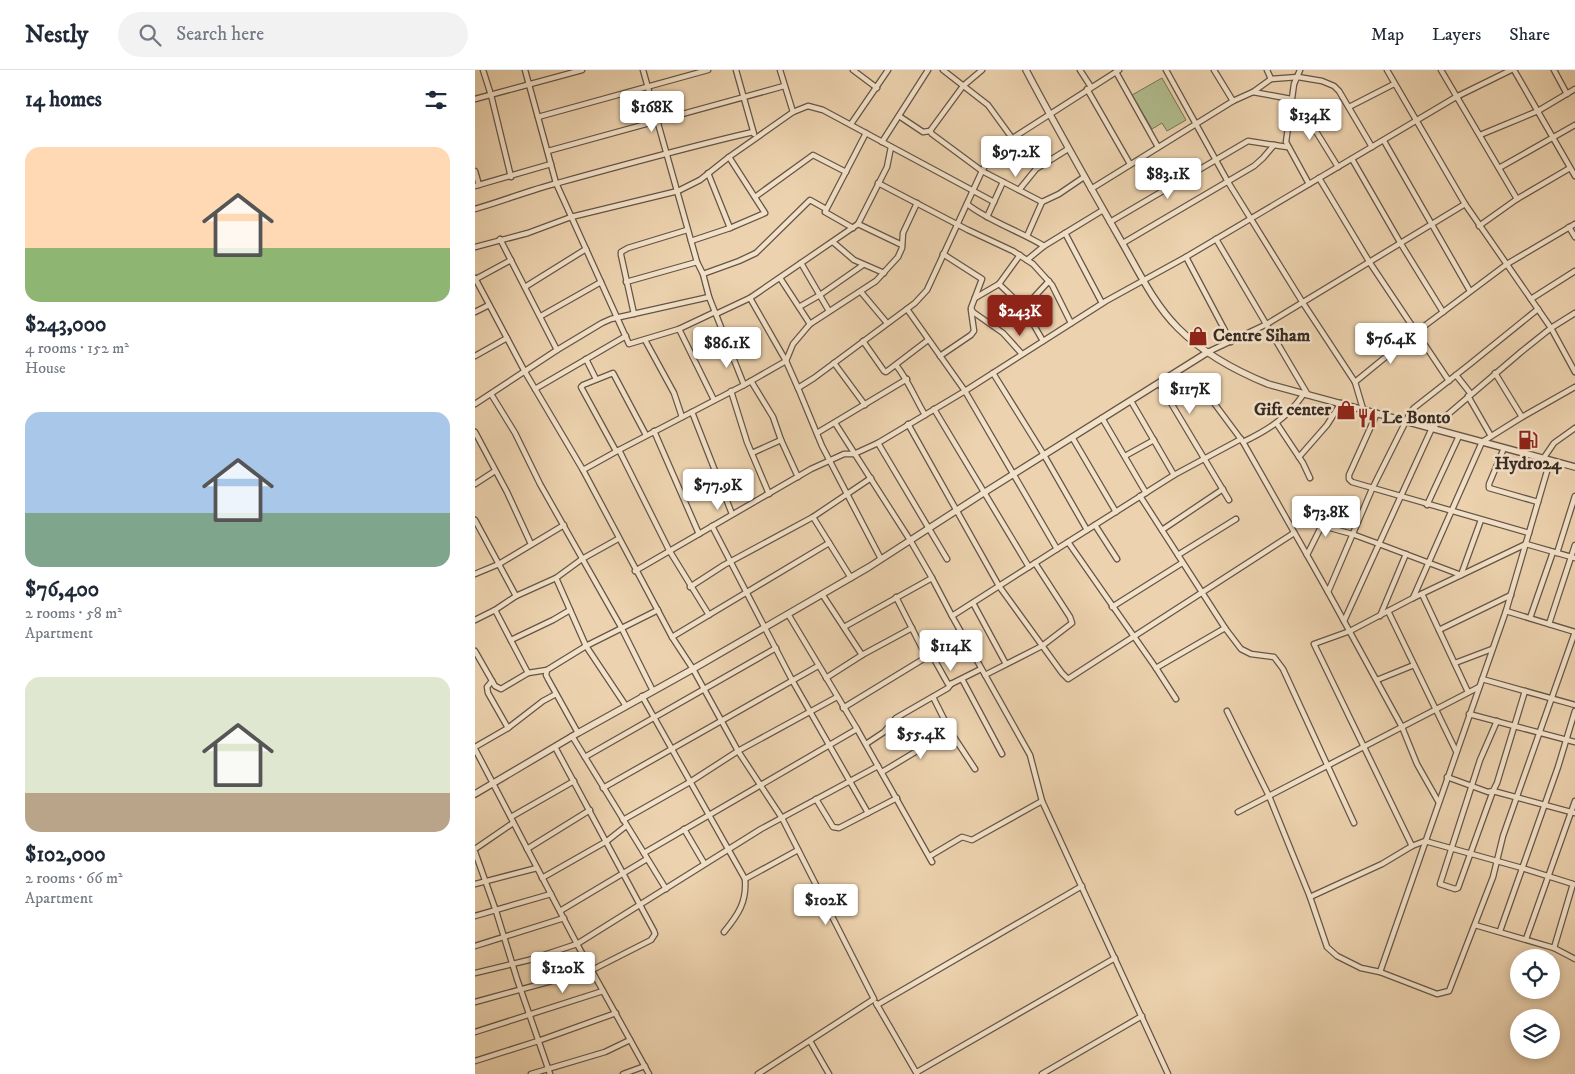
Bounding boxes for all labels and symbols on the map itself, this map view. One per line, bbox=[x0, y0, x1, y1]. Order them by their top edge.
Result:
pin: $168K bbox=[617, 90, 687, 133]
pin: $134K bbox=[1275, 98, 1345, 141]
pin: $97.2K bbox=[975, 136, 1057, 178]
pin: $83.1K bbox=[1127, 158, 1209, 200]
pin: $243K bbox=[985, 294, 1055, 337]
pin: $76.4K bbox=[1350, 322, 1432, 365]
shop icon: Centre Siham bbox=[1187, 325, 1209, 347]
place label: Centre Siham bbox=[1213, 325, 1311, 347]
pin: $86.1K bbox=[686, 326, 768, 369]
pin: $117K bbox=[1155, 372, 1225, 415]
place label: Gift center bbox=[1254, 399, 1331, 421]
shop icon: Gift center bbox=[1335, 399, 1357, 421]
restaurant icon: Le Bonto bbox=[1356, 407, 1378, 429]
place label: Le Bonto bbox=[1382, 407, 1451, 429]
fuel station icon: Hydro24 bbox=[1517, 429, 1539, 451]
place label: Hydro24 bbox=[1495, 453, 1562, 475]
pin: $77.9K bbox=[677, 468, 759, 511]
pin: $73.8K bbox=[1285, 496, 1367, 538]
pin: $114K bbox=[916, 630, 986, 672]
pin: $55.4K bbox=[880, 718, 962, 760]
pin: $102K bbox=[791, 884, 861, 926]
pin: $120K bbox=[528, 952, 598, 994]

